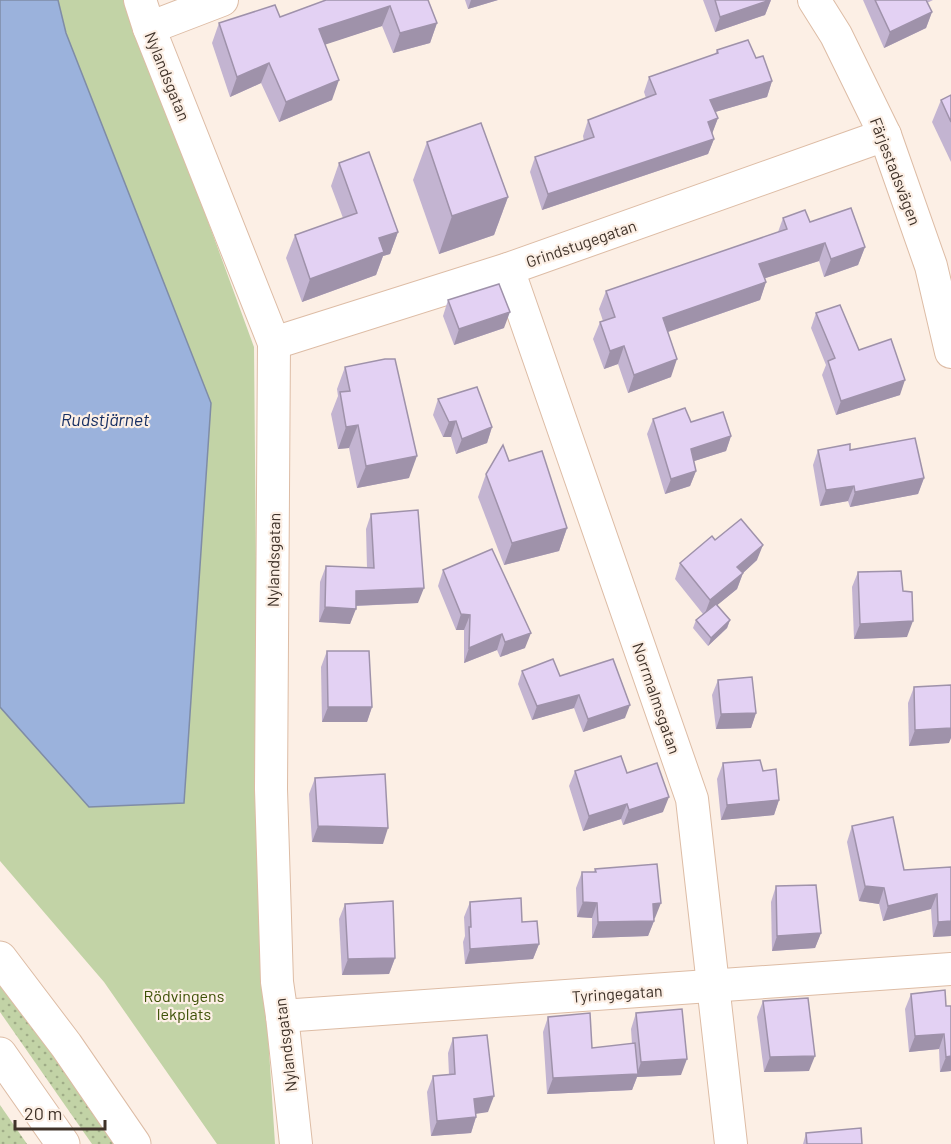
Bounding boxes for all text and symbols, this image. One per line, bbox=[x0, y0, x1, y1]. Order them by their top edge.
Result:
street label: Nylandsgatan bbox=[142, 29, 194, 123]
street label: Färjestadsvägen bbox=[867, 114, 925, 228]
street label: Grindstugegatan bbox=[523, 215, 639, 271]
water label: Rudstjärnet bbox=[61, 408, 150, 430]
street label: Nylandsgatan bbox=[263, 513, 283, 607]
street label: Norrmalmsgatan bbox=[629, 640, 685, 756]
street label: Tyringegatan bbox=[571, 980, 663, 1006]
park label: Rödvingens lekplats bbox=[144, 986, 224, 1023]
street label: Nylandsgatan bbox=[270, 997, 300, 1093]
scale bar bbox=[15, 1093, 105, 1131]
text: 20 m bbox=[24, 1102, 62, 1124]

